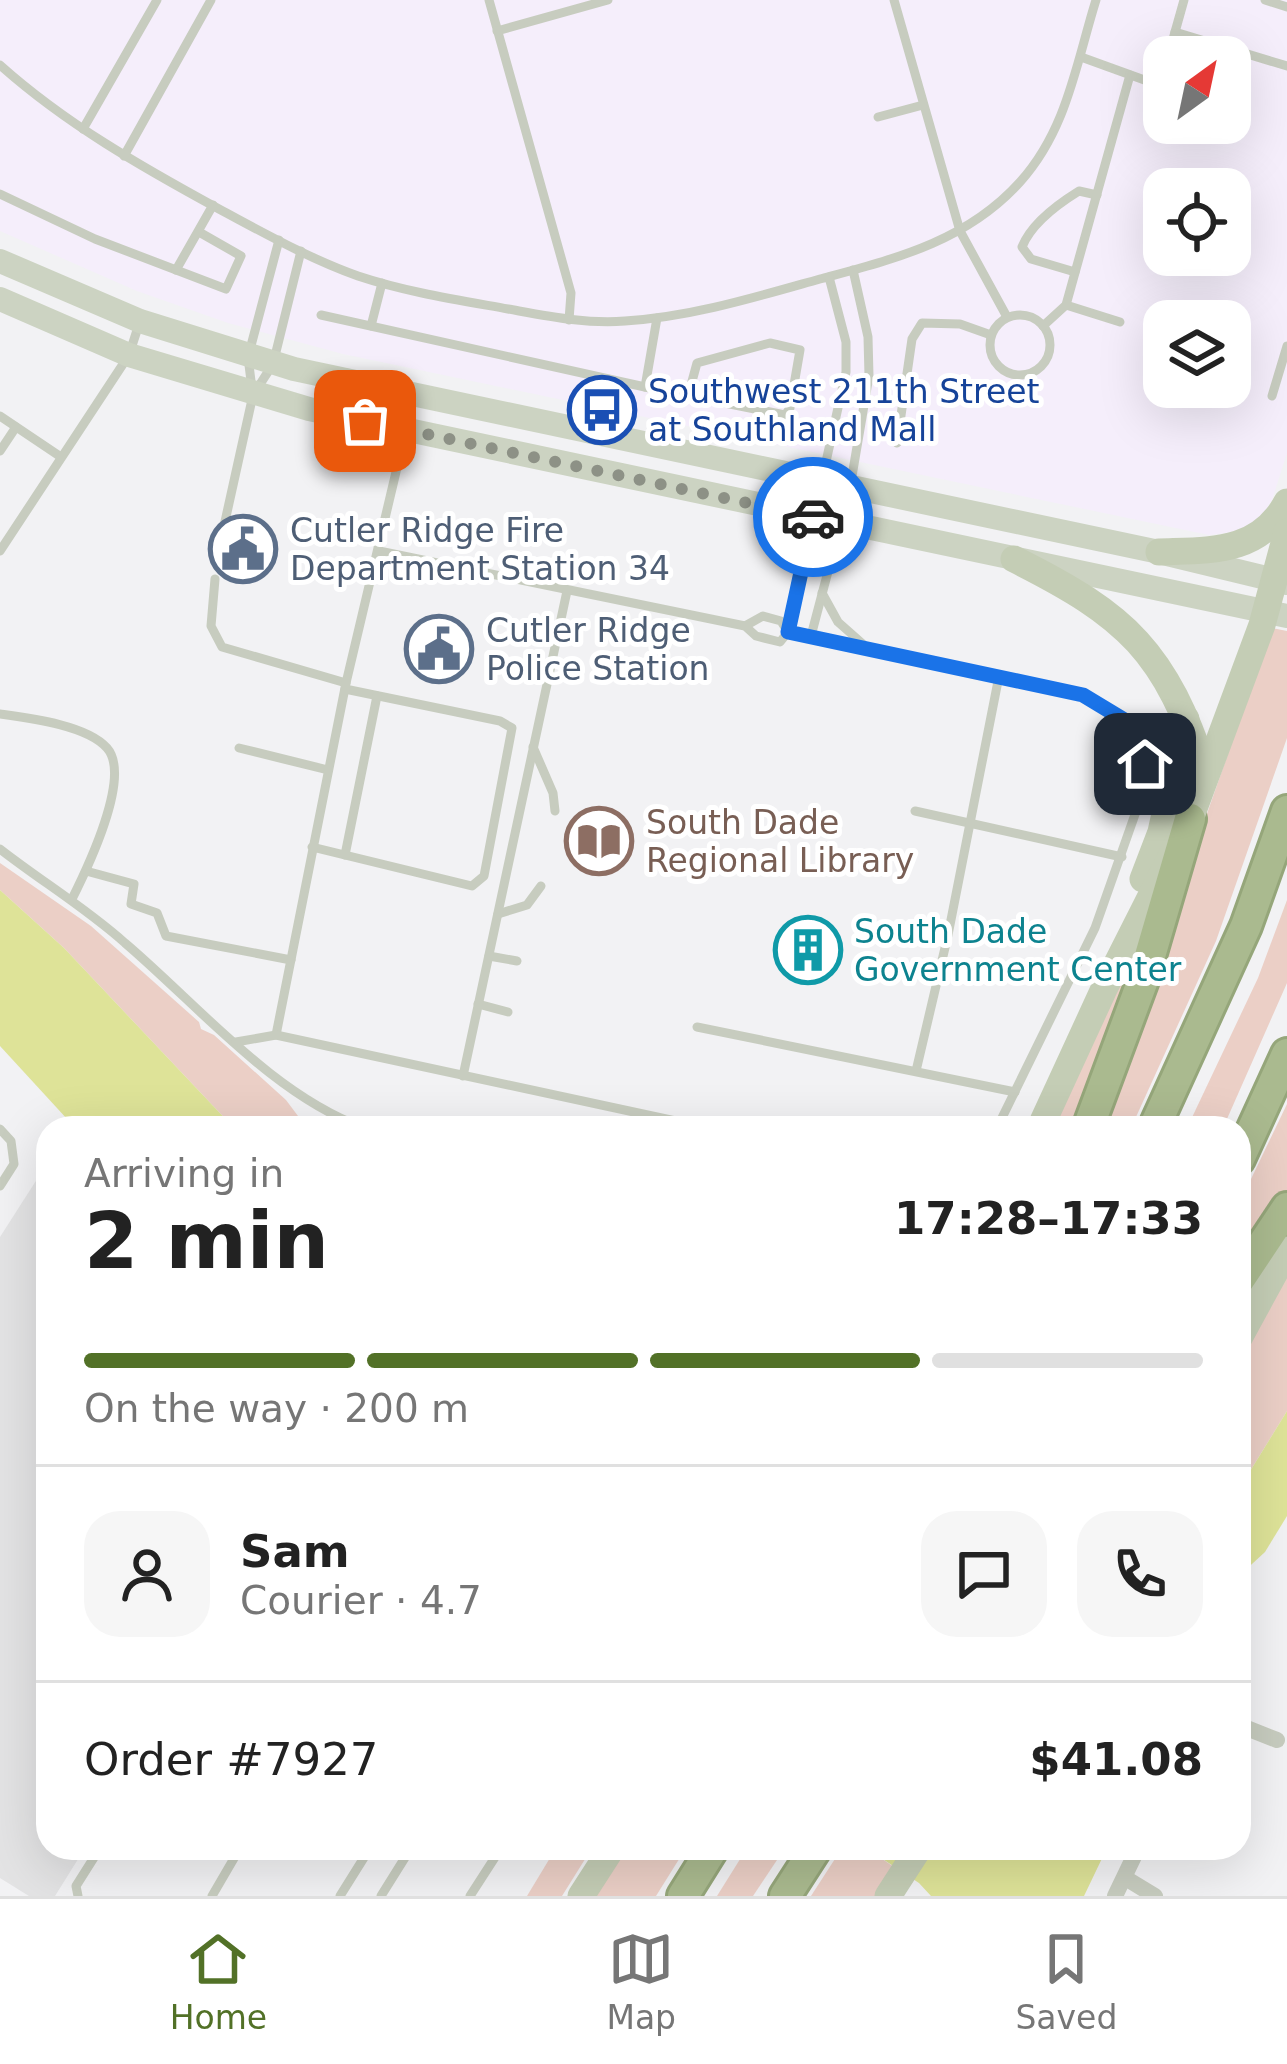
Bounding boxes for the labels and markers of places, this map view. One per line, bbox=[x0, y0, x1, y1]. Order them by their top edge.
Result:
pin bbox=[314, 370, 416, 472]
place label: Southwest 211th Street at Southland Mall bbox=[648, 372, 1039, 449]
bus stop icon: Southwest 211th Street at Southland Mall bbox=[567, 375, 637, 445]
place label: Cutler Ridge Fire Department Station 34 bbox=[290, 511, 670, 588]
public building icon: Cutler Ridge Fire Department Station 34 bbox=[208, 514, 278, 584]
place label: Cutler Ridge Police Station bbox=[486, 611, 710, 688]
public building icon: Cutler Ridge Police Station bbox=[404, 614, 474, 684]
pin bbox=[1094, 713, 1196, 815]
place label: South Dade Regional Library bbox=[646, 803, 914, 880]
library icon: South Dade Regional Library bbox=[564, 806, 634, 876]
place label: South Dade Government Center bbox=[854, 912, 1182, 989]
building icon: South Dade Government Center bbox=[773, 915, 843, 985]

